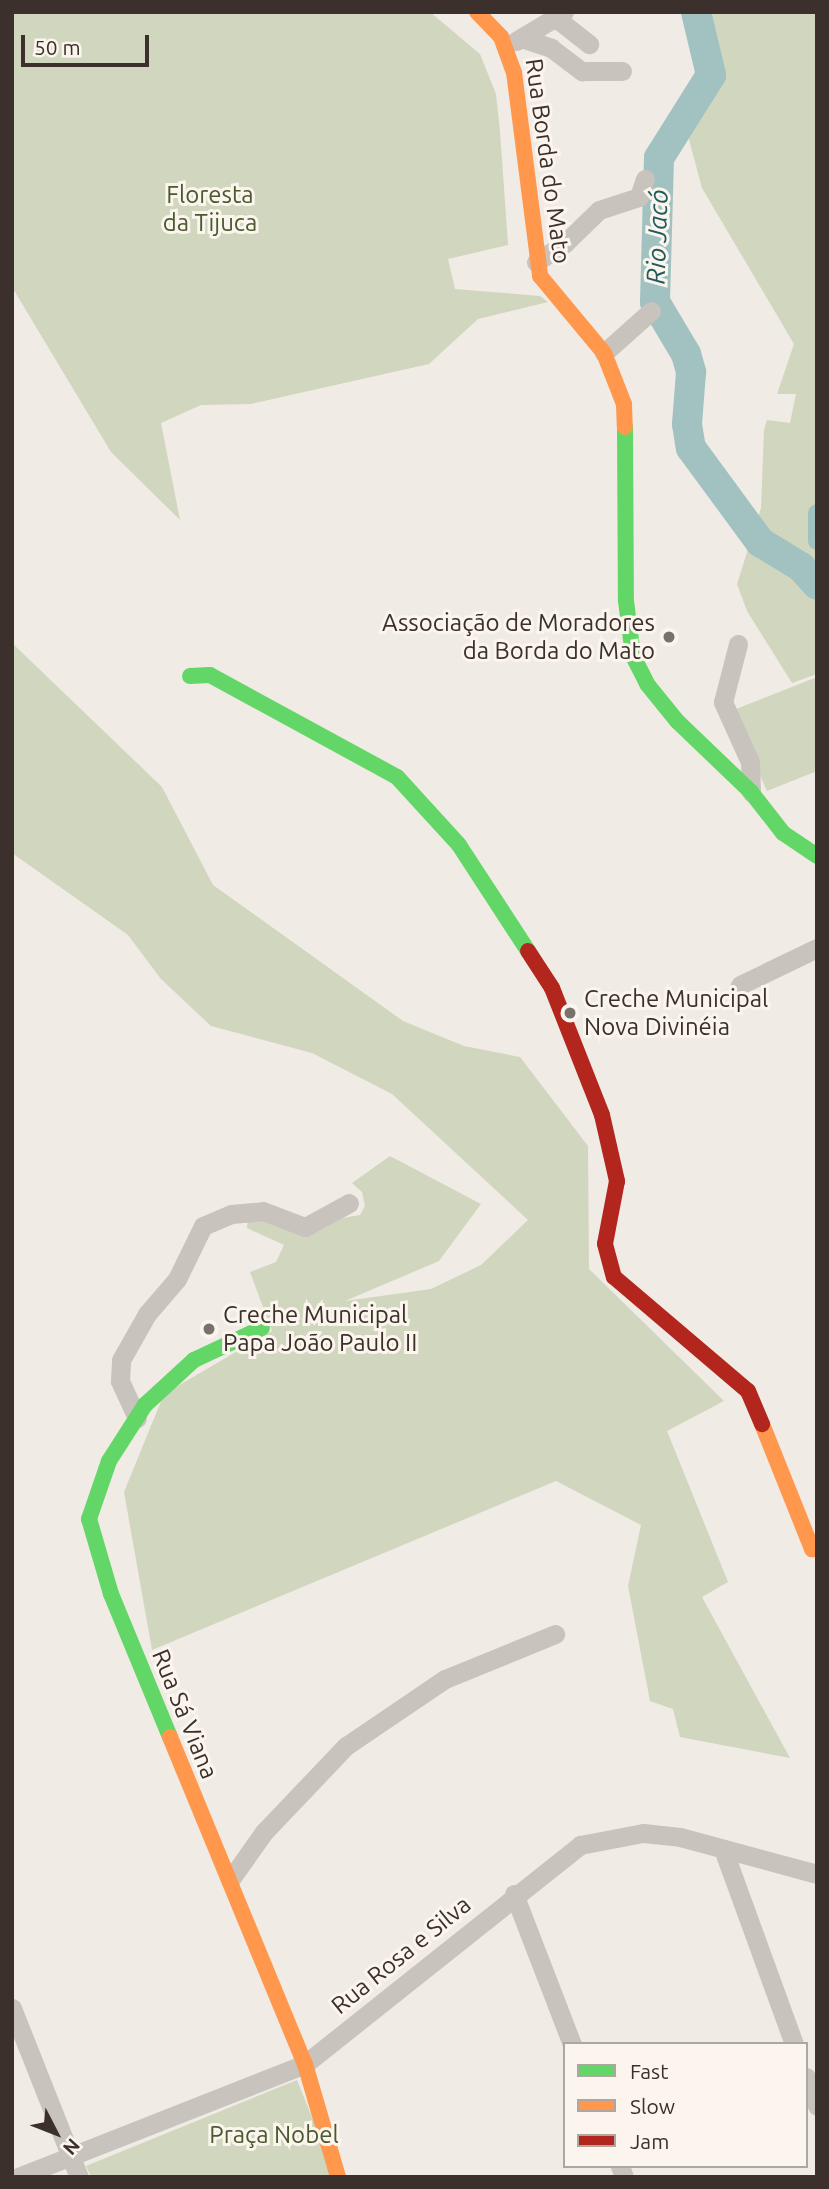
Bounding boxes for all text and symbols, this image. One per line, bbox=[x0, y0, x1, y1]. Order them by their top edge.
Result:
scale bar bbox=[24, 21, 152, 65]
text: 50 m bbox=[34, 35, 81, 59]
street label: Rua Borda do Mato bbox=[519, 57, 577, 265]
park label: Floresta da Tijuca bbox=[163, 181, 257, 237]
water label: Rio Jacó bbox=[640, 189, 674, 285]
place label: Associação de Moradores da Borda do Mato bbox=[382, 609, 655, 665]
marker: Associação de Moradores da Borda do Mato bbox=[661, 629, 677, 645]
place label: Creche Municipal Nova Divinéia bbox=[584, 985, 768, 1041]
marker: Creche Municipal Nova Divinéia bbox=[562, 1005, 578, 1021]
place label: Creche Municipal Papa João Paulo II bbox=[223, 1301, 417, 1357]
marker: Creche Municipal Papa João Paulo II bbox=[201, 1321, 217, 1337]
street label: Rua Sá Viana bbox=[146, 1645, 224, 1783]
street label: Rua Rosa e Silva bbox=[325, 1890, 477, 2020]
legend bbox=[563, 2042, 808, 2168]
text: Fast bbox=[630, 2059, 668, 2083]
text: Slow bbox=[630, 2094, 675, 2118]
north arrow bbox=[21, 2098, 91, 2168]
park label: Praça Nobel bbox=[209, 2121, 339, 2149]
text: Jam bbox=[630, 2129, 669, 2153]
text: N bbox=[59, 2134, 85, 2160]

